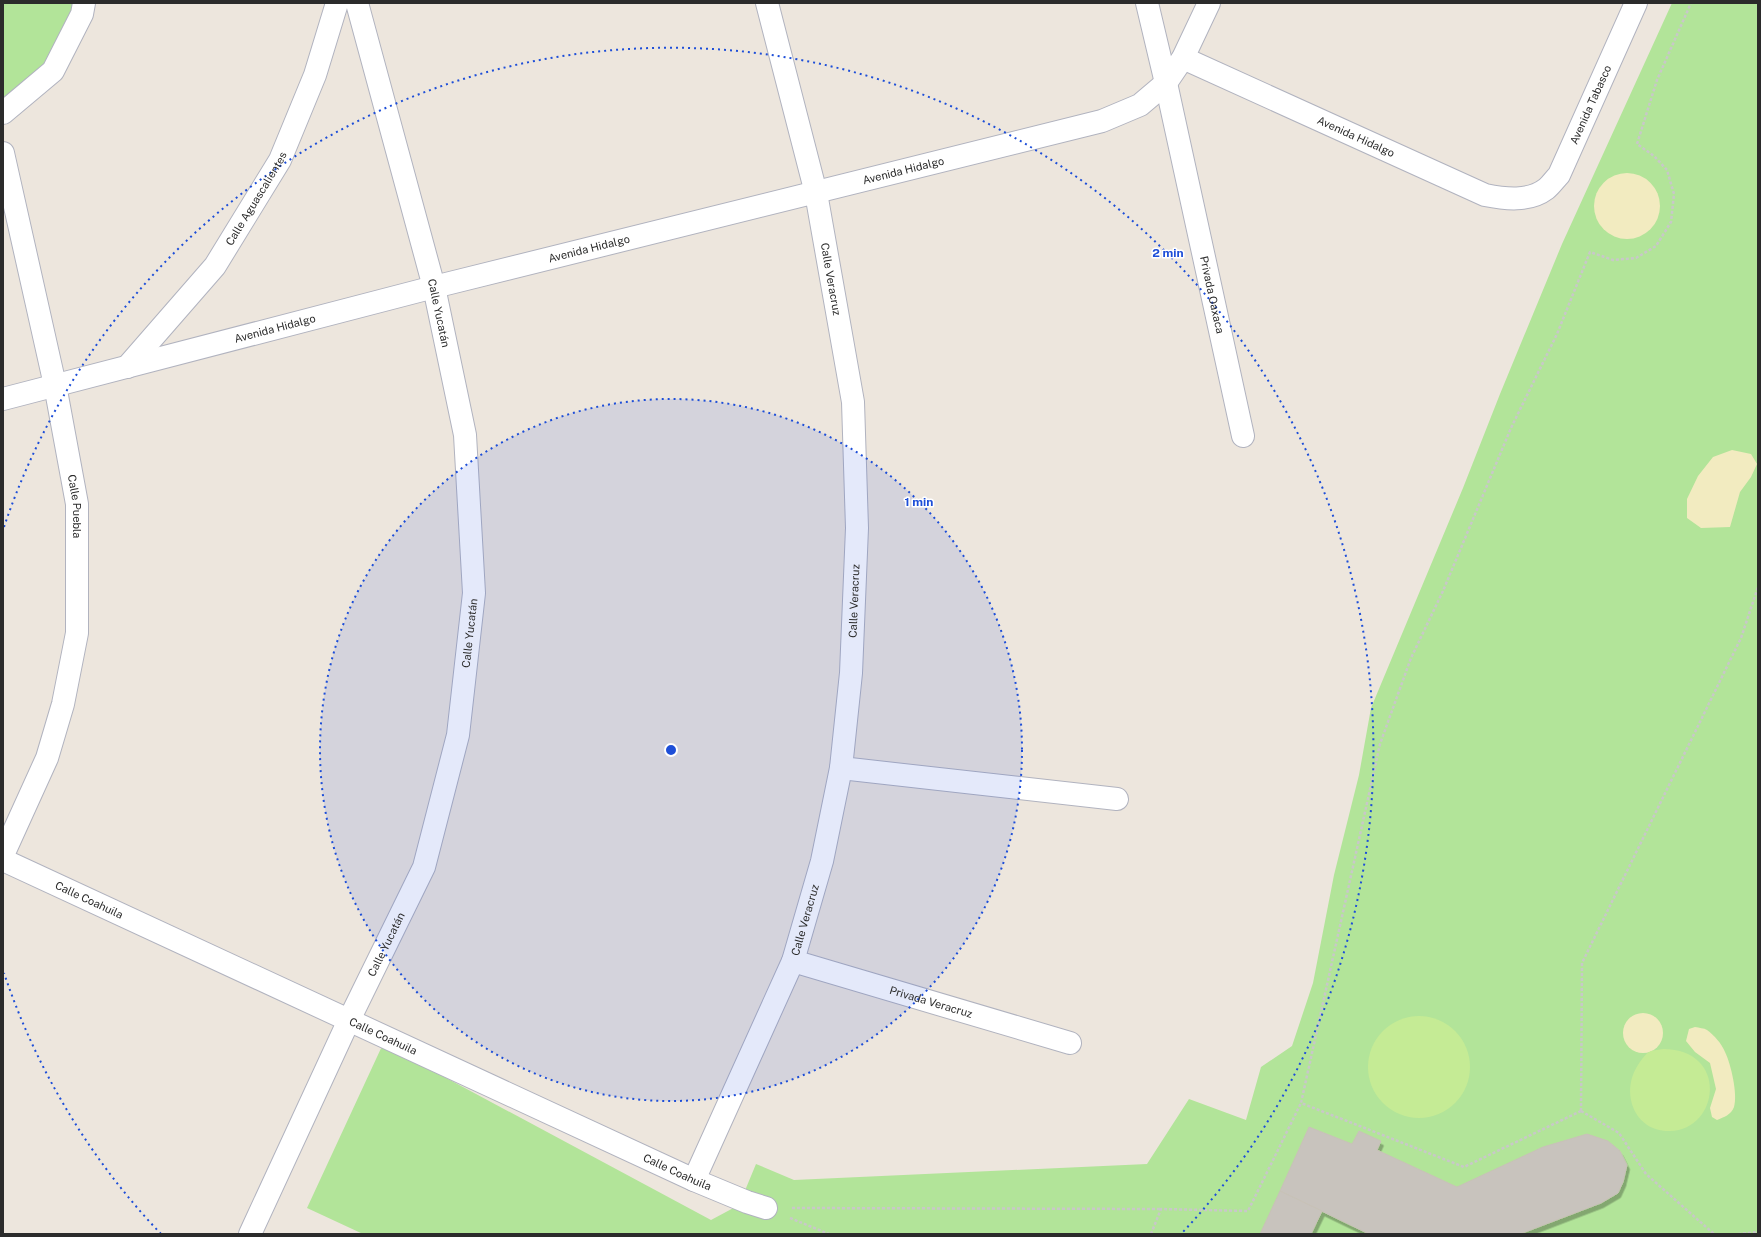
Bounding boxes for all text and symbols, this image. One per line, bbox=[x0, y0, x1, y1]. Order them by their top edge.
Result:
street label: Avenida Tabasco bbox=[1568, 63, 1613, 146]
street label: Avenida Hidalgo bbox=[1316, 114, 1397, 159]
street label: Calle Aguascalientes bbox=[223, 150, 289, 248]
street label: Avenida Hidalgo bbox=[861, 154, 945, 186]
street label: Avenida Hidalgo bbox=[547, 233, 631, 264]
street label: Calle Veracruz bbox=[819, 242, 843, 316]
text: 2 min bbox=[1152, 246, 1184, 260]
street label: Privada Oaxaca bbox=[1198, 255, 1226, 335]
street label: Calle Yucatán bbox=[426, 278, 452, 348]
street label: Avenida Hidalgo bbox=[233, 312, 317, 345]
street label: Calle Puebla bbox=[66, 474, 83, 538]
text: 1 min bbox=[905, 495, 933, 509]
street label: Calle Veracruz bbox=[846, 564, 861, 638]
street label: Calle Yucatán bbox=[460, 598, 479, 668]
centre of rings bbox=[664, 743, 678, 757]
street label: Calle Coahuila bbox=[53, 879, 125, 921]
street label: Calle Veracruz bbox=[789, 883, 821, 957]
street label: Calle Yucatán bbox=[365, 910, 407, 978]
street label: Privada Veracruz bbox=[888, 984, 974, 1020]
street label: Calle Coahuila bbox=[347, 1015, 419, 1057]
street label: Calle Coahuila bbox=[641, 1151, 713, 1193]

